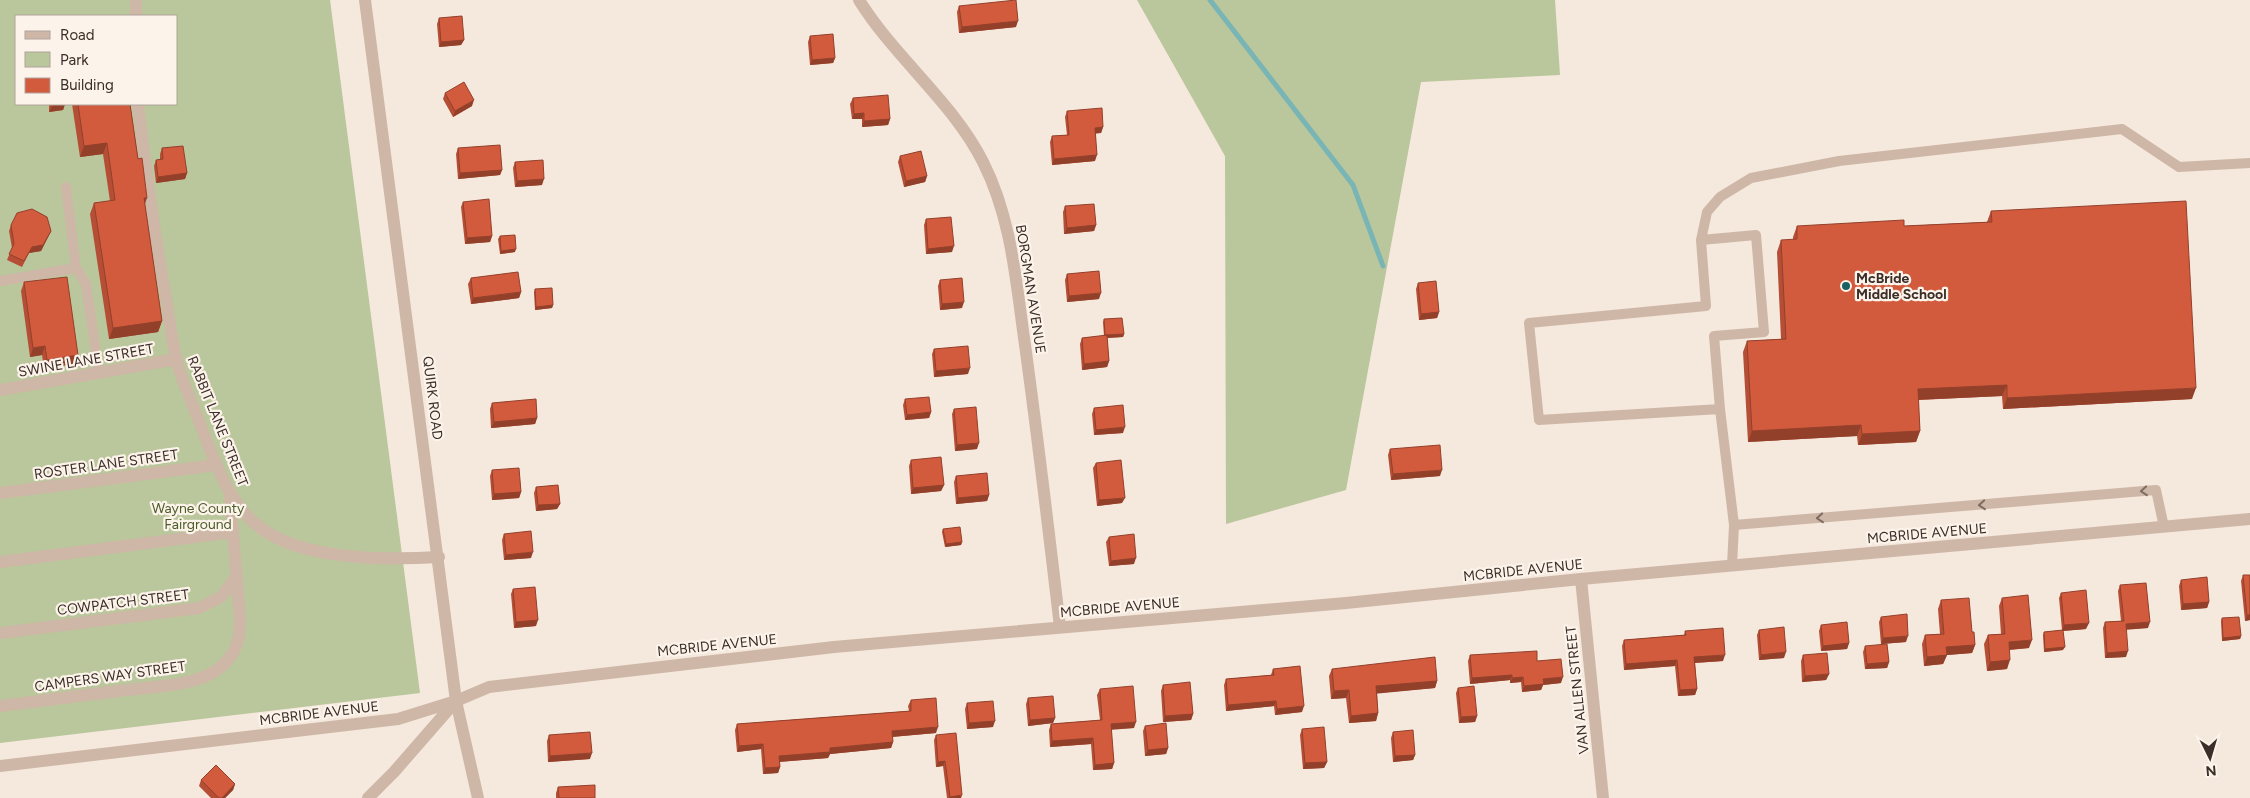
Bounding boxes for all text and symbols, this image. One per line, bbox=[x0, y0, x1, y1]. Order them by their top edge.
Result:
legend bbox=[15, 15, 178, 105]
text: Road bbox=[60, 26, 95, 44]
text: Park bbox=[60, 51, 89, 69]
text: Building bbox=[60, 76, 114, 94]
street label: BORGMAN AVENUE bbox=[1012, 223, 1049, 355]
place label: McBride Middle School bbox=[1856, 270, 1947, 303]
marker: McBride Middle School bbox=[1840, 280, 1852, 292]
street label: SWINE LANE STREET bbox=[17, 340, 155, 381]
street label: RABBIT LANE STREET bbox=[184, 354, 252, 489]
street label: QUIRK ROAD bbox=[419, 355, 446, 441]
street label: ROSTER LANE STREET bbox=[33, 446, 179, 483]
one-way arrow bbox=[2140, 486, 2148, 497]
one-way arrow bbox=[1978, 499, 1986, 510]
park label: Wayne County Fairground bbox=[152, 500, 245, 533]
one-way arrow bbox=[1816, 512, 1824, 523]
street label: MCBRIDE AVENUE bbox=[1866, 520, 1988, 547]
street label: MCBRIDE AVENUE bbox=[1462, 556, 1584, 585]
street label: COWPATCH STREET bbox=[56, 586, 190, 619]
street label: MCBRIDE AVENUE bbox=[1059, 594, 1181, 621]
street label: VAN ALLEN STREET bbox=[1562, 625, 1593, 755]
street label: MCBRIDE AVENUE bbox=[656, 631, 778, 660]
street label: CAMPERS WAY STREET bbox=[34, 657, 187, 696]
street label: MCBRIDE AVENUE bbox=[258, 698, 380, 729]
north arrow bbox=[2185, 733, 2235, 783]
text: N bbox=[2205, 762, 2217, 779]

